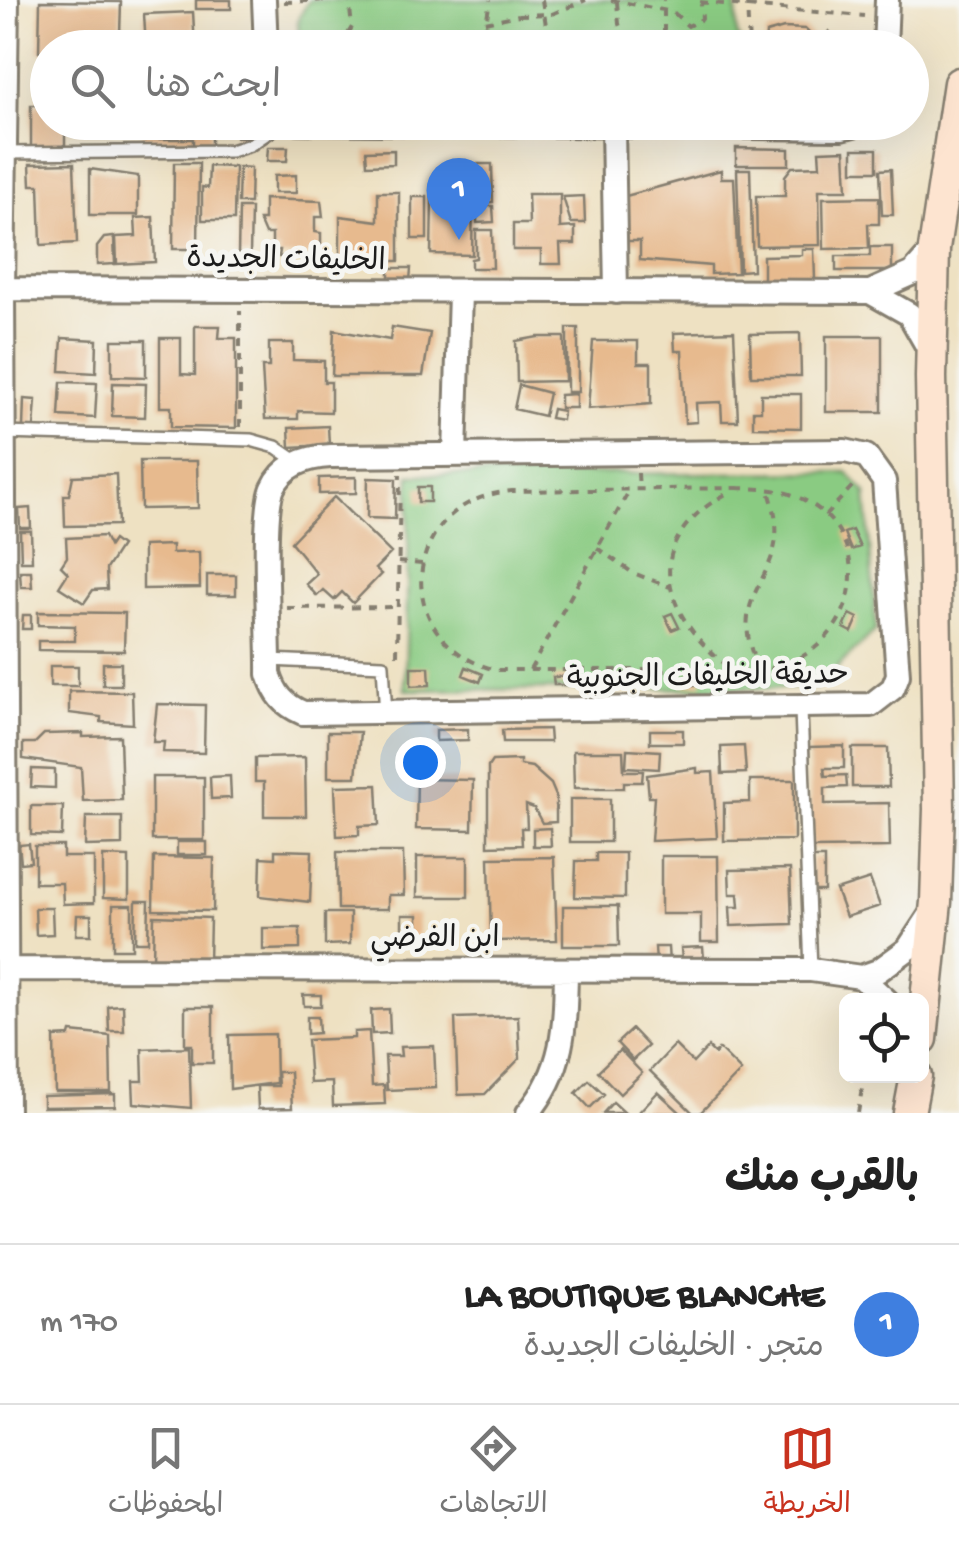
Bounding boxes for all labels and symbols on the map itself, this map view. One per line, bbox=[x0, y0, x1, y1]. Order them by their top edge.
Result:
pin: 1 bbox=[426, 158, 492, 240]
street label: الخليفات الجديدة bbox=[186, 243, 386, 281]
street label: حديقة الخليفات الجنوبية bbox=[567, 659, 849, 699]
your location bbox=[395, 737, 446, 788]
street label: ابن الفرضي bbox=[370, 923, 500, 962]

